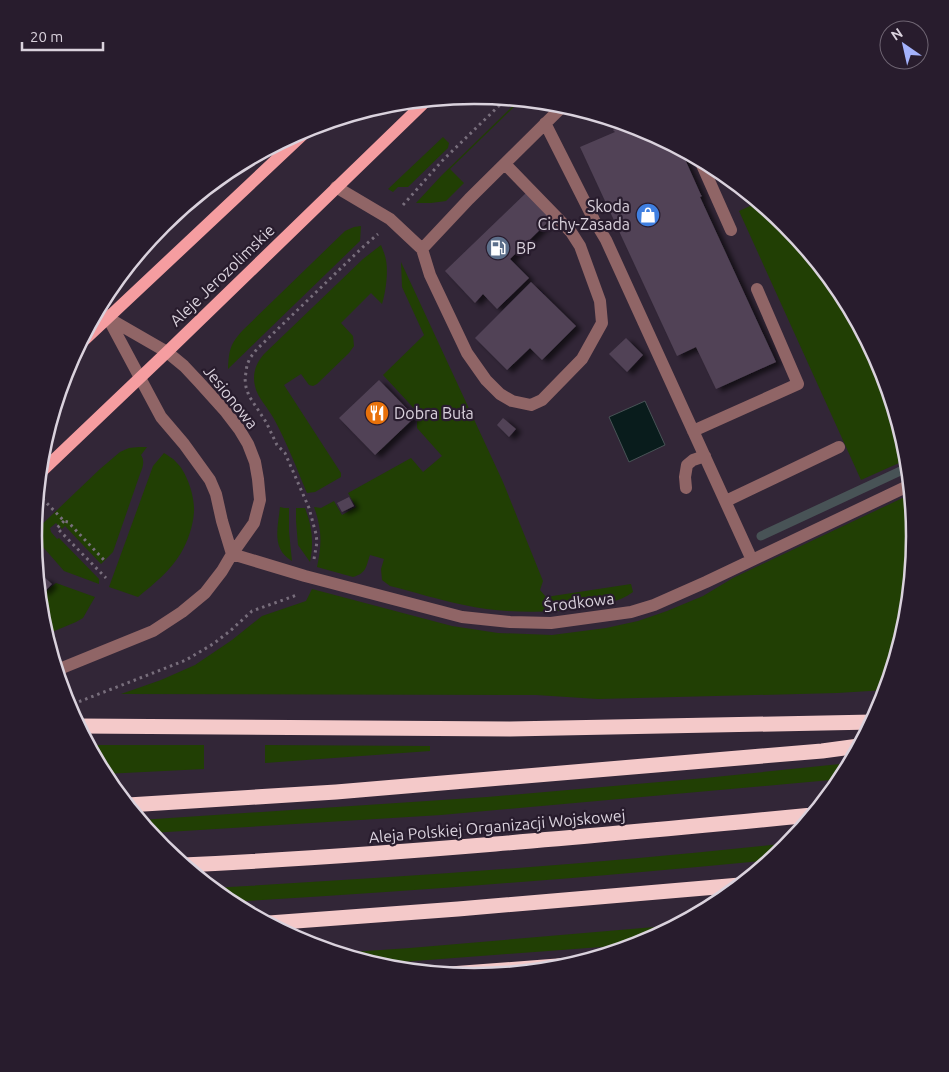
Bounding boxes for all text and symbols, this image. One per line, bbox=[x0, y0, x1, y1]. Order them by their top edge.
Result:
scale bar bbox=[22, 20, 104, 52]
north arrow bbox=[879, 20, 929, 70]
text: N bbox=[888, 25, 906, 44]
text: 20 m bbox=[30, 28, 63, 45]
place label: Skoda Cichy-Zasada bbox=[538, 197, 630, 233]
shop icon: Skoda Cichy-Zasada bbox=[635, 202, 661, 228]
street label: Aleje Jerozolimskie bbox=[166, 221, 278, 329]
fuel station icon: BP bbox=[485, 235, 511, 261]
place label: BP bbox=[516, 239, 536, 257]
street label: Jesionowa bbox=[200, 362, 262, 432]
restaurant icon: Dobra Buła bbox=[364, 400, 390, 426]
place label: Dobra Buła bbox=[394, 404, 474, 422]
street label: Środkowa bbox=[543, 588, 615, 615]
street label: Aleja Polskiej Organizacji Wojskowej bbox=[368, 806, 626, 846]

